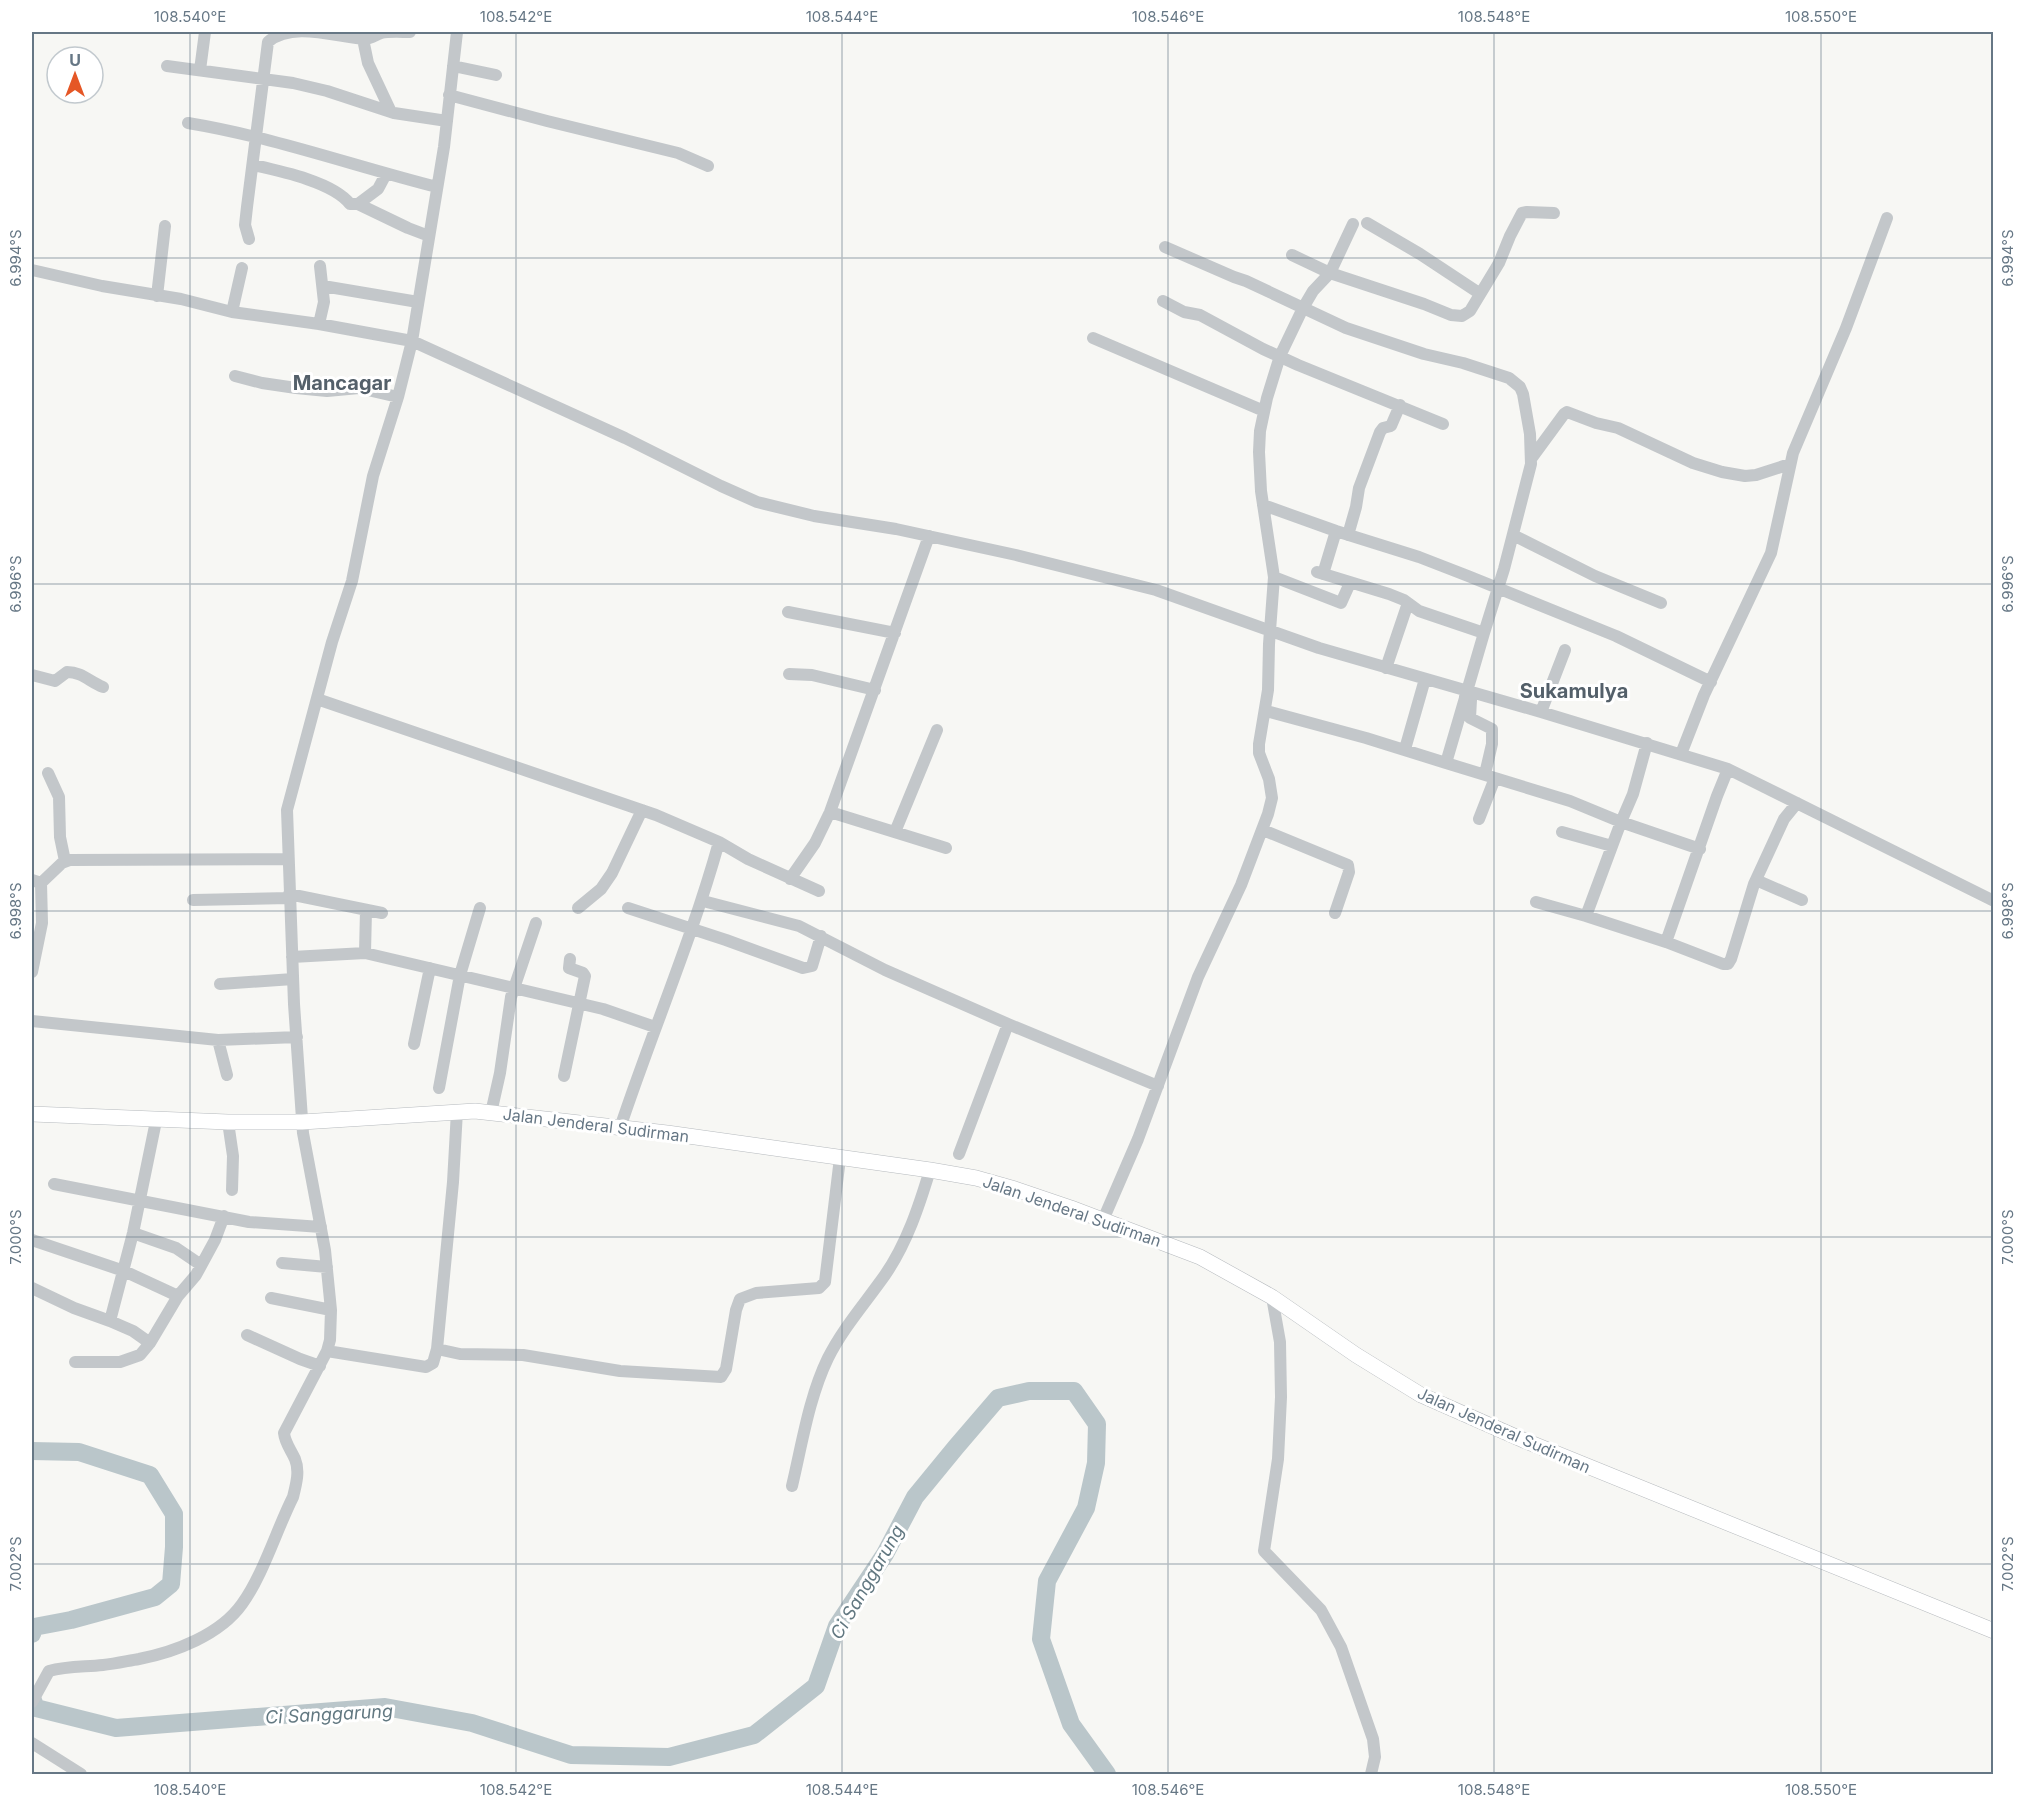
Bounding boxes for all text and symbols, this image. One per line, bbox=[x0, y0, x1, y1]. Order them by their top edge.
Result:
text: 108.540°E bbox=[154, 7, 226, 26]
text: 108.542°E bbox=[480, 7, 552, 26]
text: 108.544°E bbox=[806, 7, 878, 26]
text: 108.546°E bbox=[1132, 7, 1204, 26]
text: 108.548°E bbox=[1458, 7, 1530, 26]
text: 108.550°E bbox=[1785, 7, 1857, 26]
north arrow bbox=[45, 45, 105, 105]
text: U bbox=[69, 50, 81, 70]
text: 6.994°S bbox=[6, 229, 25, 287]
text: 6.994°S bbox=[1998, 229, 2017, 287]
district label: Mancagar bbox=[293, 371, 391, 395]
text: 6.996°S bbox=[6, 555, 25, 613]
text: 6.996°S bbox=[1998, 555, 2017, 613]
district label: Sukamulya bbox=[1520, 679, 1628, 703]
text: 6.998°S bbox=[6, 882, 25, 940]
text: 6.998°S bbox=[1998, 882, 2017, 940]
street label: Jalan Jenderal Sudirman bbox=[502, 1104, 690, 1146]
street label: Jalan Jenderal Sudirman bbox=[980, 1171, 1164, 1251]
text: 7.000°S bbox=[6, 1209, 25, 1265]
text: 7.000°S bbox=[1998, 1209, 2017, 1265]
street label: Jalan Jenderal Sudirman bbox=[1414, 1383, 1594, 1477]
water label: Ci Sanggarung bbox=[826, 1521, 908, 1643]
text: 7.002°S bbox=[6, 1536, 25, 1592]
text: 7.002°S bbox=[1998, 1536, 2017, 1592]
water label: Ci Sanggarung bbox=[265, 1700, 393, 1728]
text: 108.540°E bbox=[154, 1780, 226, 1799]
text: 108.542°E bbox=[480, 1780, 552, 1799]
text: 108.544°E bbox=[806, 1780, 878, 1799]
text: 108.546°E bbox=[1132, 1780, 1204, 1799]
text: 108.548°E bbox=[1458, 1780, 1530, 1799]
text: 108.550°E bbox=[1785, 1780, 1857, 1799]

